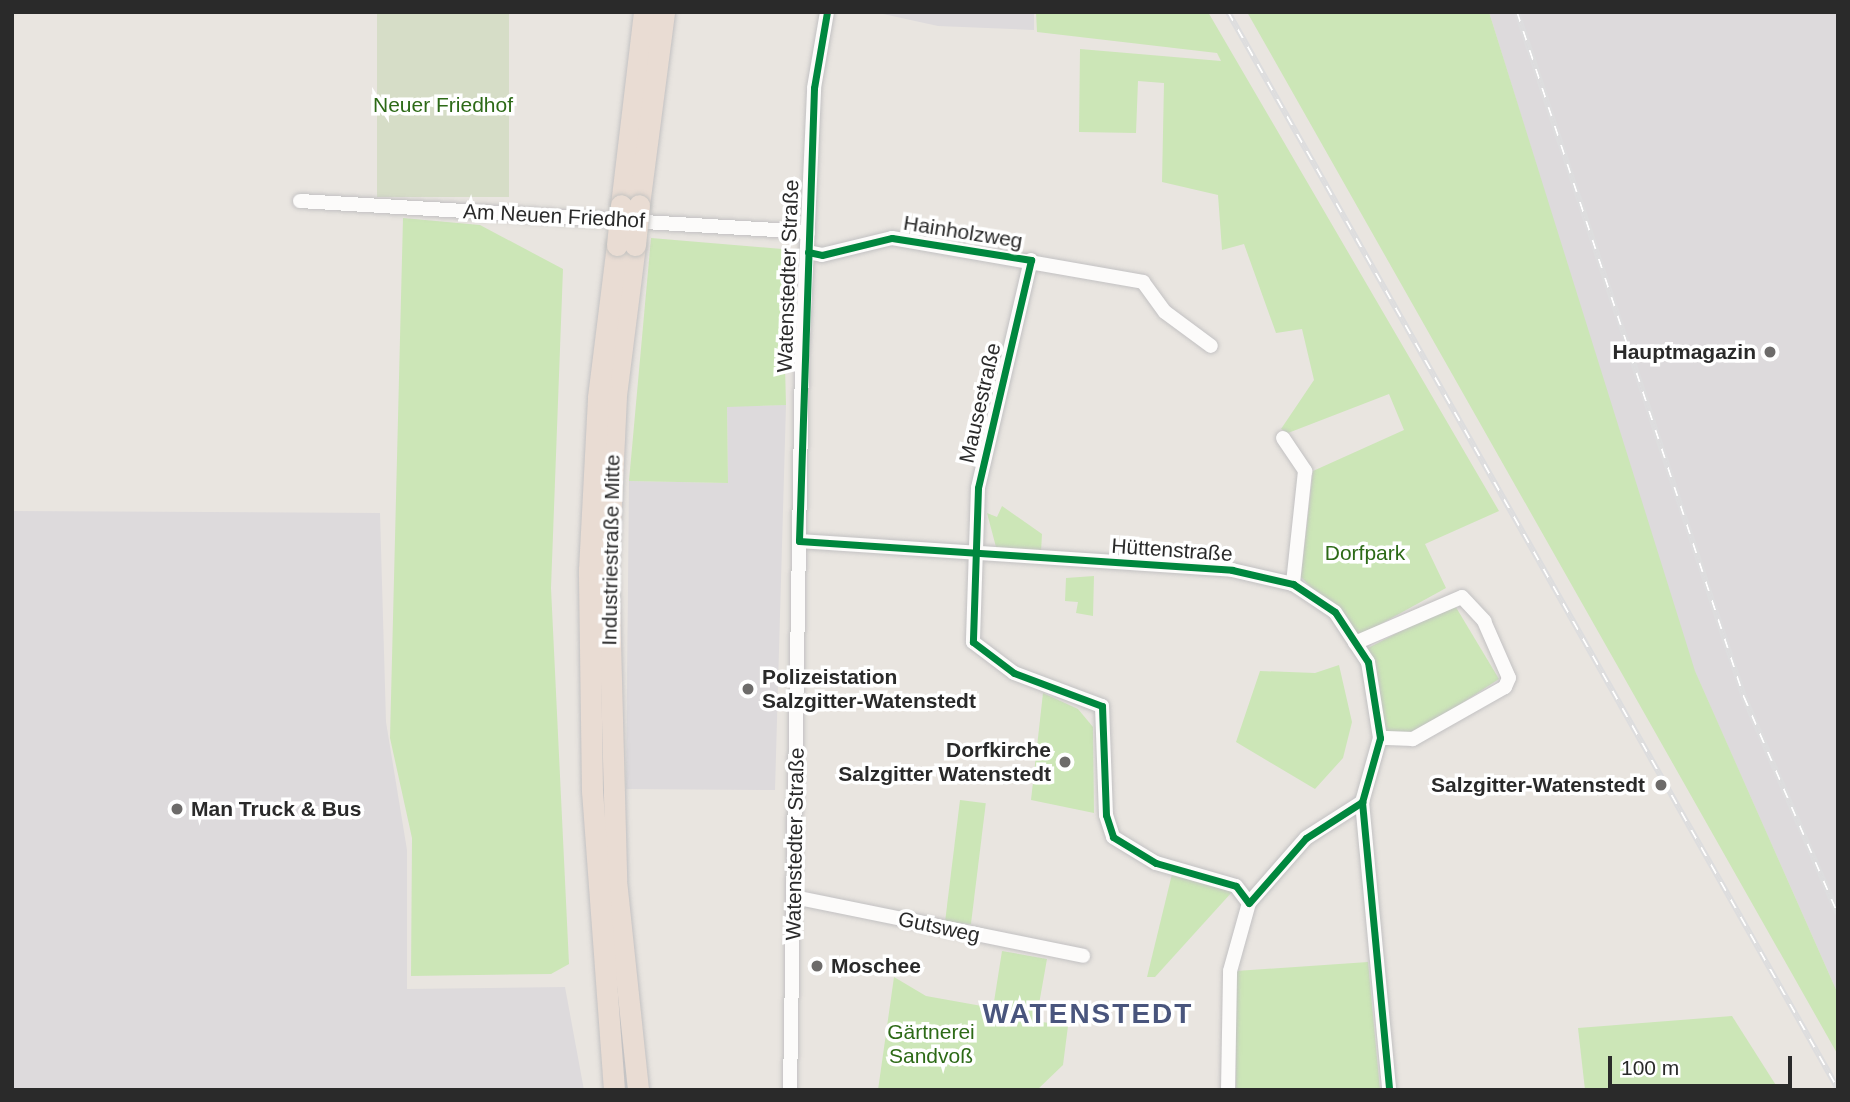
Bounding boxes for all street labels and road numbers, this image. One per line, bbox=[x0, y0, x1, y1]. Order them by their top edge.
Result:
street label: Watenstedter Straße bbox=[772, 179, 804, 373]
street label: Am Neuen Friedhof bbox=[462, 199, 646, 233]
street label: Hainholzweg bbox=[902, 210, 1024, 254]
street label: Mausestraße bbox=[954, 340, 1006, 466]
street label: Industriestraße Mitte bbox=[597, 454, 625, 646]
street label: Hüttenstraße bbox=[1111, 533, 1233, 567]
street label: Watenstedter Straße bbox=[781, 747, 809, 941]
street label: Gutsweg bbox=[896, 906, 982, 948]

